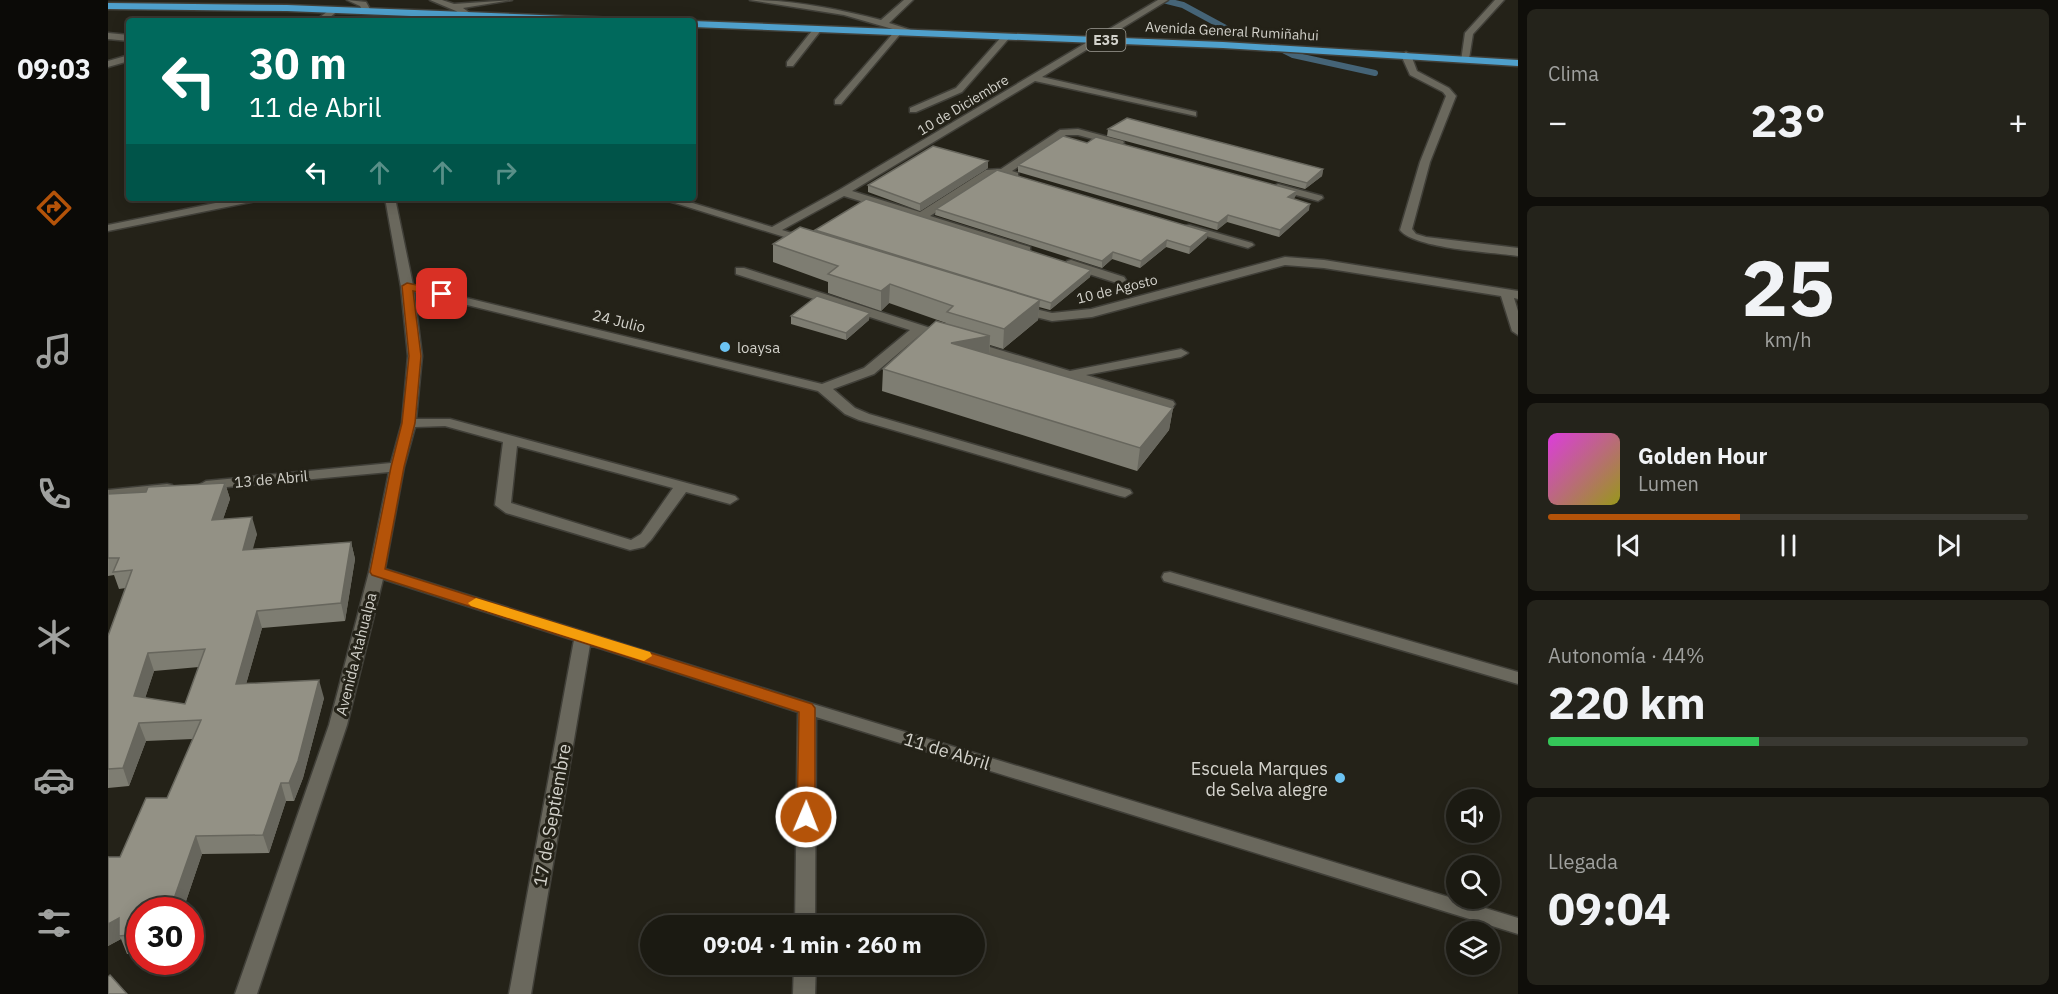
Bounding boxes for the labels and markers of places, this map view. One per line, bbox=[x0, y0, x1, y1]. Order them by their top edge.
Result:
pin bbox=[416, 268, 467, 319]
place label: loaysa bbox=[737, 338, 780, 357]
marker: loaysa bbox=[718, 340, 732, 354]
place label: Escuela Marques de Selva alegre bbox=[1191, 757, 1328, 801]
marker: Escuela Marques de Selva alegre bbox=[1333, 771, 1347, 785]

